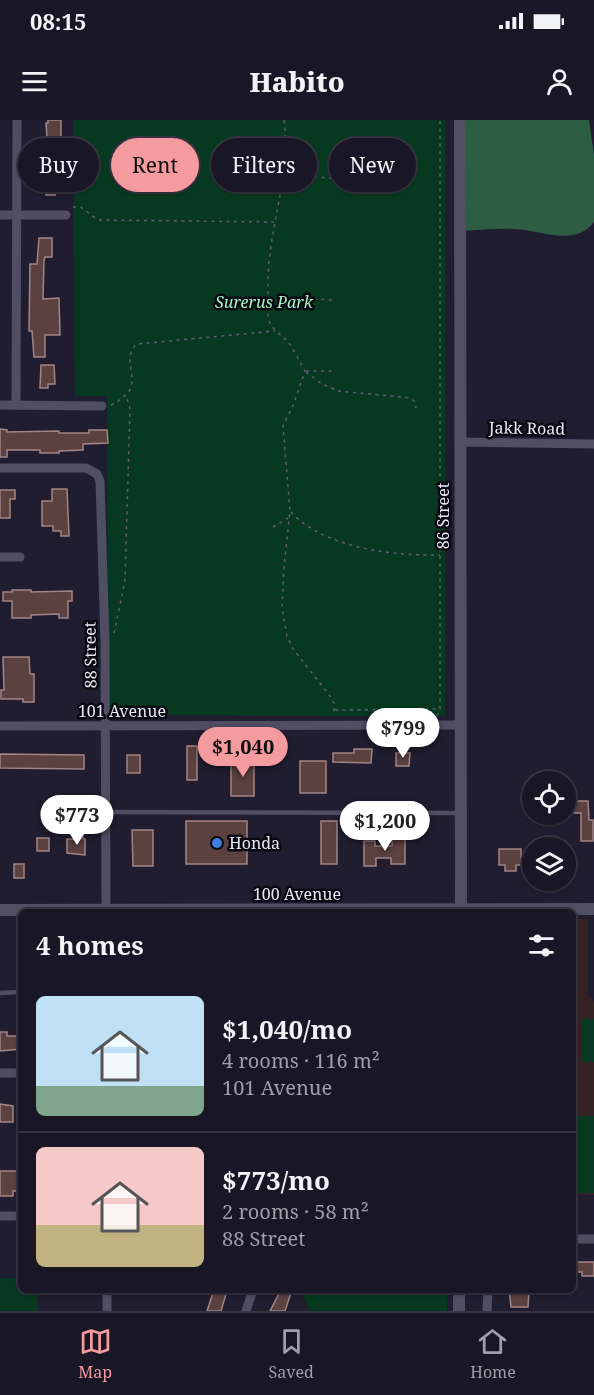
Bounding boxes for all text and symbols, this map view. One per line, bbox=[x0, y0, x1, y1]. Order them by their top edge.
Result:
text: 08:15 bbox=[30, 6, 86, 36]
text: Habito bbox=[249, 63, 345, 100]
icon: menu bbox=[18, 65, 51, 98]
icon: person bbox=[543, 65, 576, 98]
chip: Buy bbox=[18, 138, 99, 192]
chip: Rent bbox=[111, 138, 199, 192]
chip: Filters bbox=[211, 138, 317, 192]
chip: New bbox=[329, 138, 416, 192]
park label: Surerus Park bbox=[215, 291, 314, 313]
street label: Jakk Road bbox=[488, 416, 565, 440]
street label: 86 Street bbox=[432, 482, 454, 549]
street label: 88 Street bbox=[78, 621, 102, 689]
street label: 101 Avenue bbox=[78, 700, 166, 722]
pin: $799 bbox=[367, 708, 439, 759]
text: $799 bbox=[380, 714, 426, 741]
pin: $1,040 bbox=[194, 727, 292, 778]
text: $1,040 bbox=[212, 733, 274, 760]
map controls bbox=[522, 771, 576, 891]
button: locate bbox=[522, 771, 576, 825]
pin: $773 bbox=[41, 795, 113, 846]
text: $773 bbox=[54, 801, 100, 828]
pin: $1,200 bbox=[336, 801, 434, 852]
text: $1,200 bbox=[354, 807, 416, 834]
place label: Honda bbox=[229, 832, 280, 854]
marker: Honda bbox=[210, 836, 224, 850]
button: layers bbox=[522, 837, 576, 891]
street label: 100 Avenue bbox=[253, 883, 341, 905]
text: 4 homes bbox=[36, 927, 144, 963]
icon: filters bbox=[525, 929, 558, 962]
text: $1,040/mo bbox=[222, 1011, 352, 1047]
icon: home bbox=[84, 1020, 156, 1092]
text: 4 rooms · 116 m² bbox=[222, 1047, 380, 1074]
text: 101 Avenue bbox=[222, 1074, 332, 1101]
text: $773/mo bbox=[222, 1162, 330, 1198]
icon: home bbox=[84, 1171, 156, 1243]
text: 2 rooms · 58 m² bbox=[222, 1198, 369, 1225]
text: 88 Street bbox=[222, 1225, 305, 1252]
tab: Map bbox=[78, 1325, 112, 1383]
tab: Saved bbox=[268, 1325, 314, 1383]
tab: Home bbox=[470, 1325, 516, 1383]

